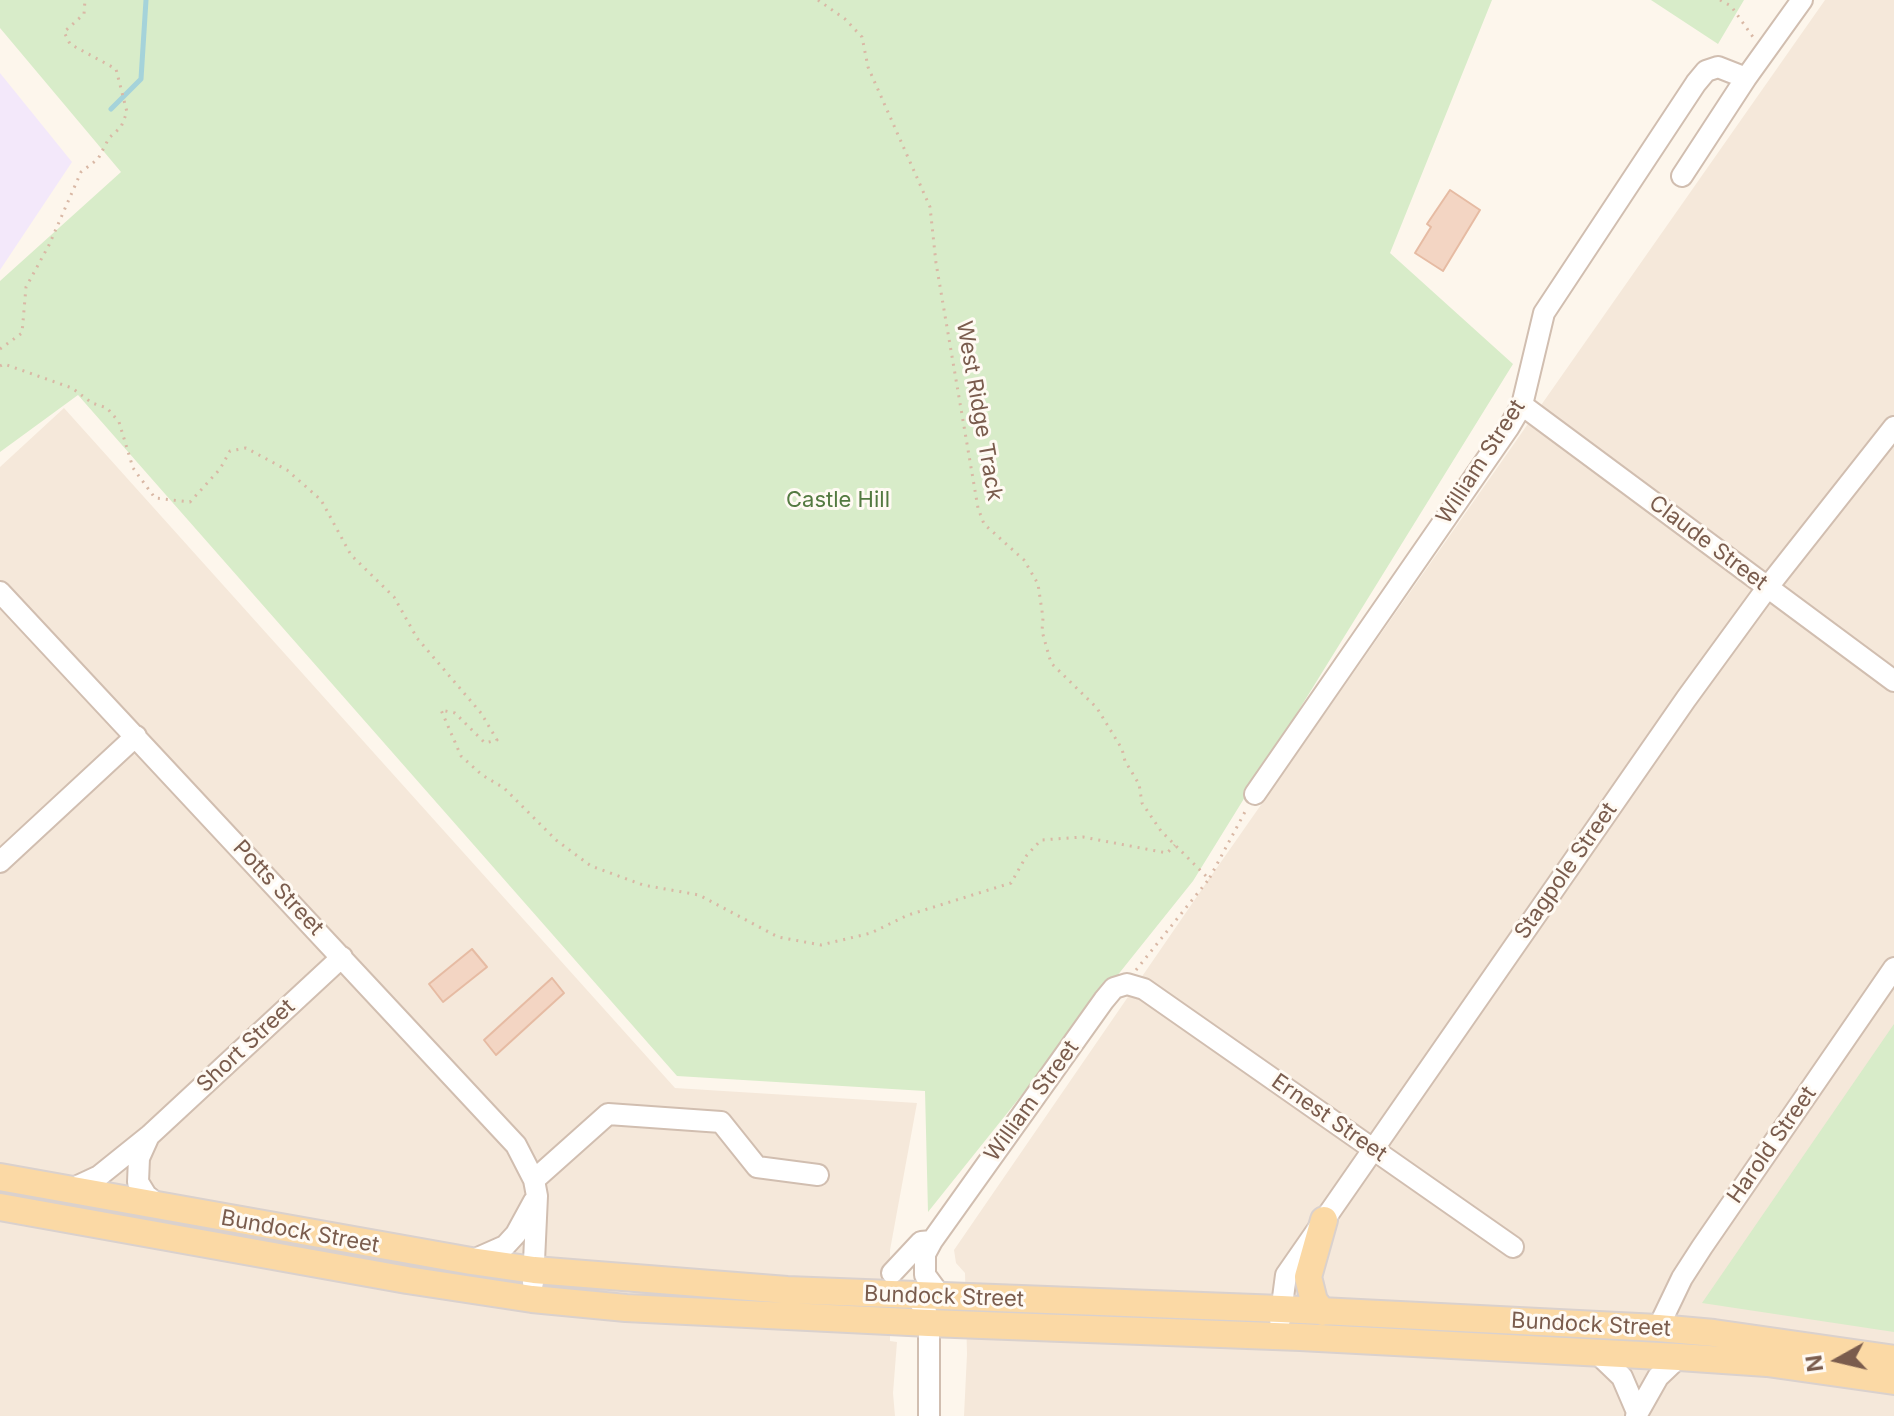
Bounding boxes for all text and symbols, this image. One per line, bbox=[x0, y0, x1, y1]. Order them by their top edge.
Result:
street label: West Ridge Track bbox=[950, 319, 1008, 503]
street label: William Street bbox=[1431, 395, 1531, 529]
park label: Castle Hill bbox=[786, 487, 890, 513]
street label: Claude Street bbox=[1644, 490, 1772, 596]
street label: Stagpole Street bbox=[1509, 798, 1623, 944]
street label: Potts Street bbox=[227, 835, 329, 941]
street label: Short Street bbox=[192, 994, 300, 1098]
street label: William Street bbox=[979, 1035, 1085, 1167]
street label: Ernest Street bbox=[1266, 1069, 1392, 1167]
street label: Harold Street bbox=[1722, 1081, 1822, 1209]
street label: Bundock Street bbox=[219, 1205, 381, 1259]
street label: Bundock Street bbox=[864, 1281, 1024, 1313]
street label: Bundock Street bbox=[1510, 1308, 1672, 1342]
north arrow bbox=[1798, 1320, 1878, 1400]
text: N bbox=[1800, 1353, 1828, 1373]

